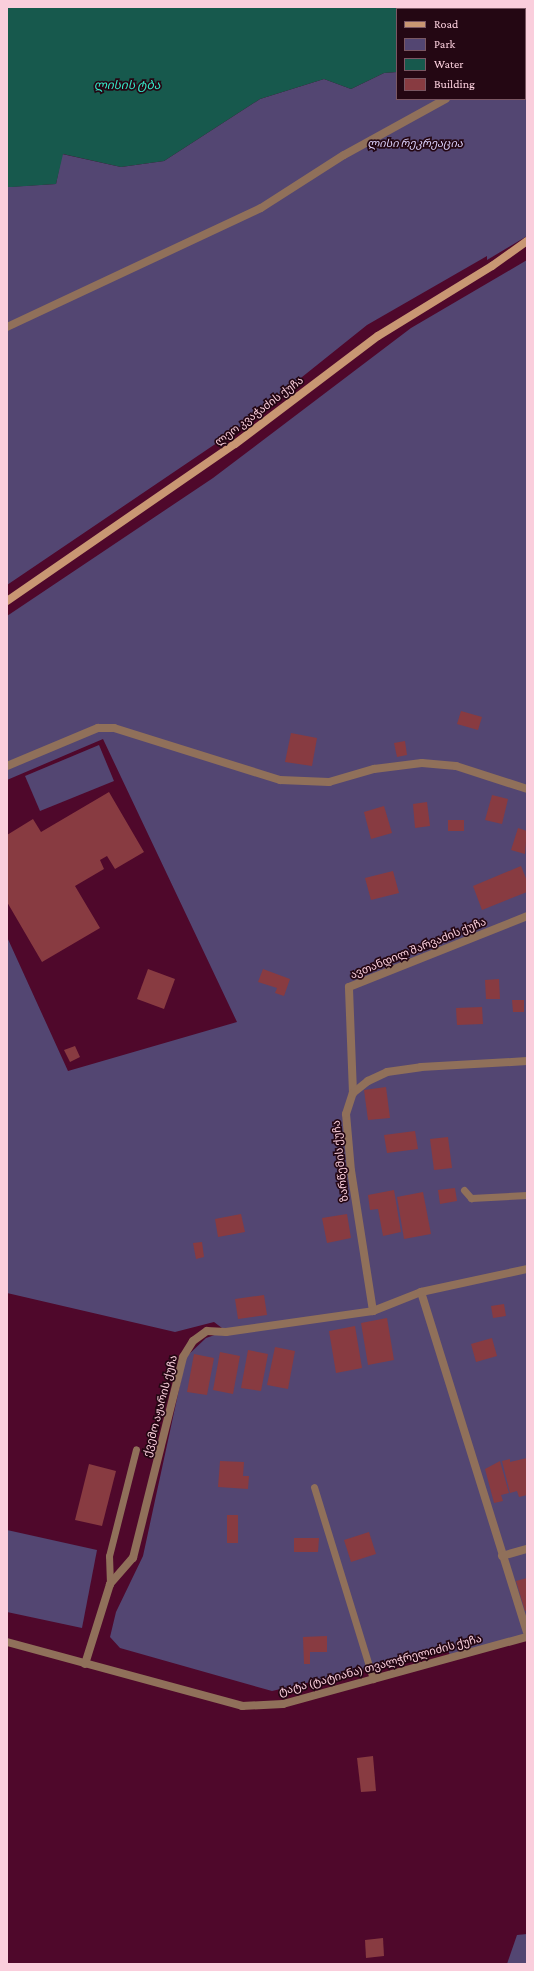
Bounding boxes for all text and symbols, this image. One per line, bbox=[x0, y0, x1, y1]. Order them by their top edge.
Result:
legend bbox=[396, 8, 526, 100]
text: Road bbox=[434, 17, 458, 31]
text: Park bbox=[434, 37, 455, 51]
text: Water bbox=[434, 57, 463, 71]
text: Building bbox=[434, 77, 475, 91]
water label: ლისის ტბა bbox=[94, 79, 160, 93]
park label: ლისი რეკრეაცია bbox=[367, 136, 463, 150]
street label: ლეო კვაჭაძის ქუჩა bbox=[212, 373, 306, 449]
street label: ავთანდილ შარვაძის ქუჩა bbox=[348, 915, 488, 981]
street label: ზარწემის ქუჩა bbox=[329, 1120, 351, 1202]
street label: ქვემო აჟარის ქუჩა bbox=[140, 1353, 180, 1459]
street label: ტატა (ტატიანა) თვალჭრელიძის ქუჩა bbox=[277, 1631, 483, 1699]

